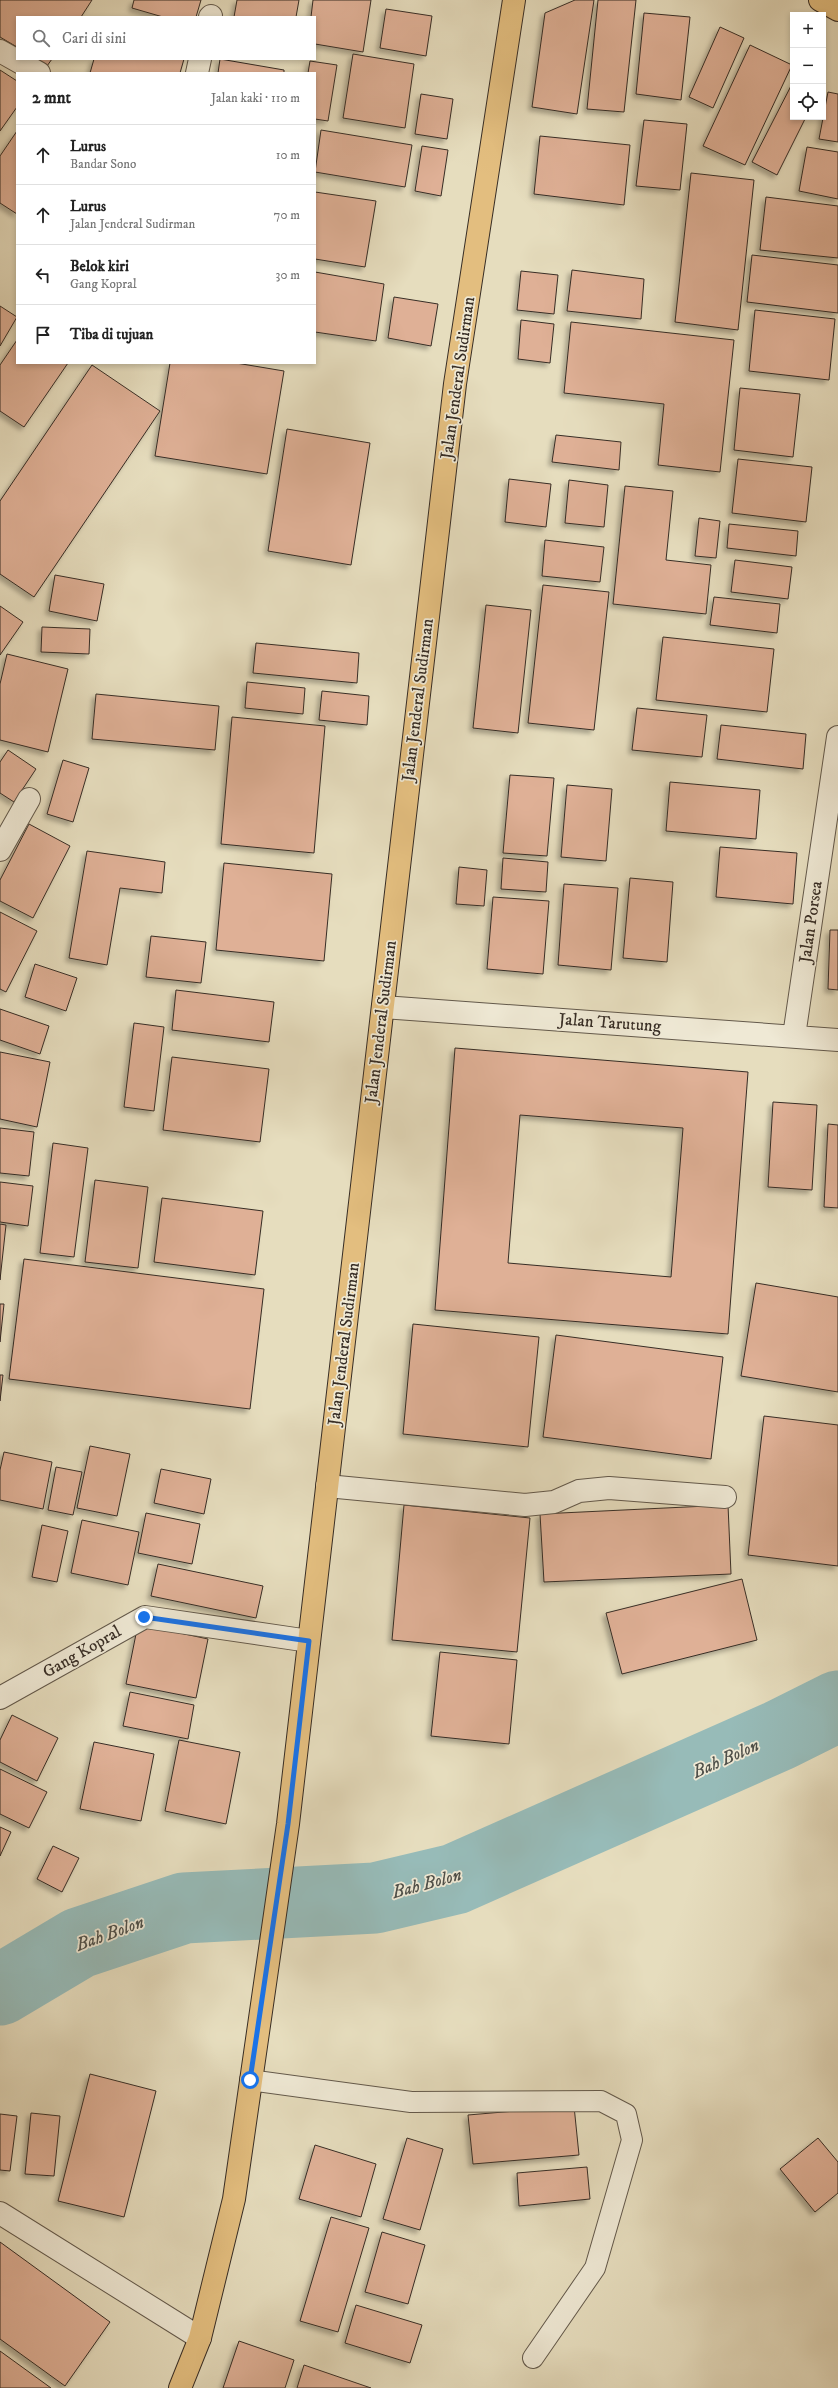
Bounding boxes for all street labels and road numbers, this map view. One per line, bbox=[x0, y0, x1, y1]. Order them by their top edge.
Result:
street label: Jalan Jenderal Sudirman bbox=[435, 295, 480, 463]
street label: Jalan Jenderal Sudirman bbox=[397, 617, 439, 785]
street label: Jalan Porsea bbox=[794, 879, 828, 966]
street label: Jalan Jenderal Sudirman bbox=[360, 939, 402, 1107]
street label: Jalan Tarutung bbox=[556, 1008, 663, 1038]
street label: Jalan Jenderal Sudirman bbox=[323, 1261, 365, 1429]
street label: Gang Kopral bbox=[39, 1621, 125, 1683]

